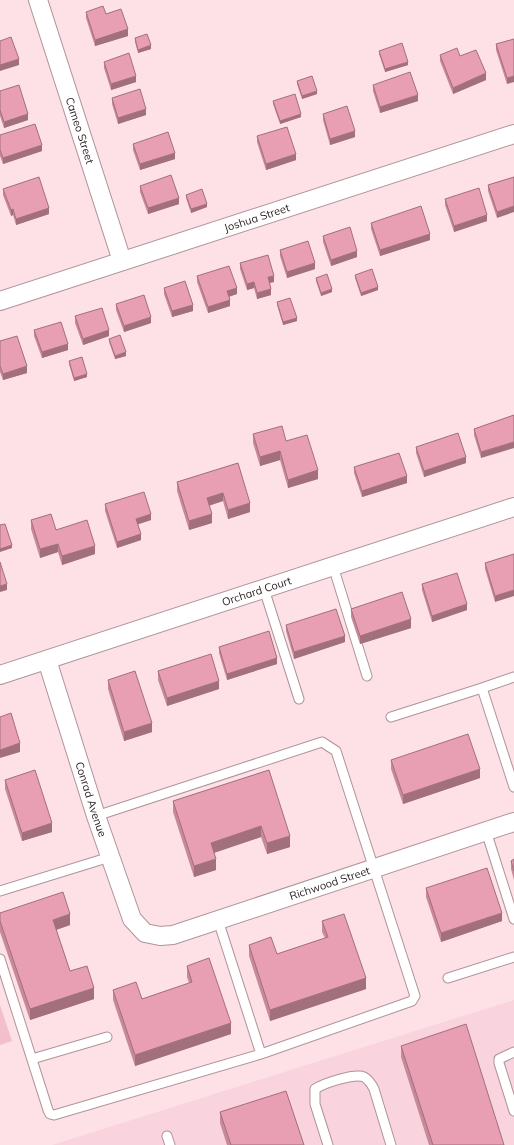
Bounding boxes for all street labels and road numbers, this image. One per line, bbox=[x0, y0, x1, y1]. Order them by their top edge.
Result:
street label: Cameo Street bbox=[63, 95, 97, 166]
street label: Joshua Street bbox=[222, 200, 291, 235]
street label: Orchard Court bbox=[220, 573, 293, 609]
street label: Conrad Avenue bbox=[72, 760, 110, 839]
street label: Richwood Street bbox=[287, 863, 372, 903]

